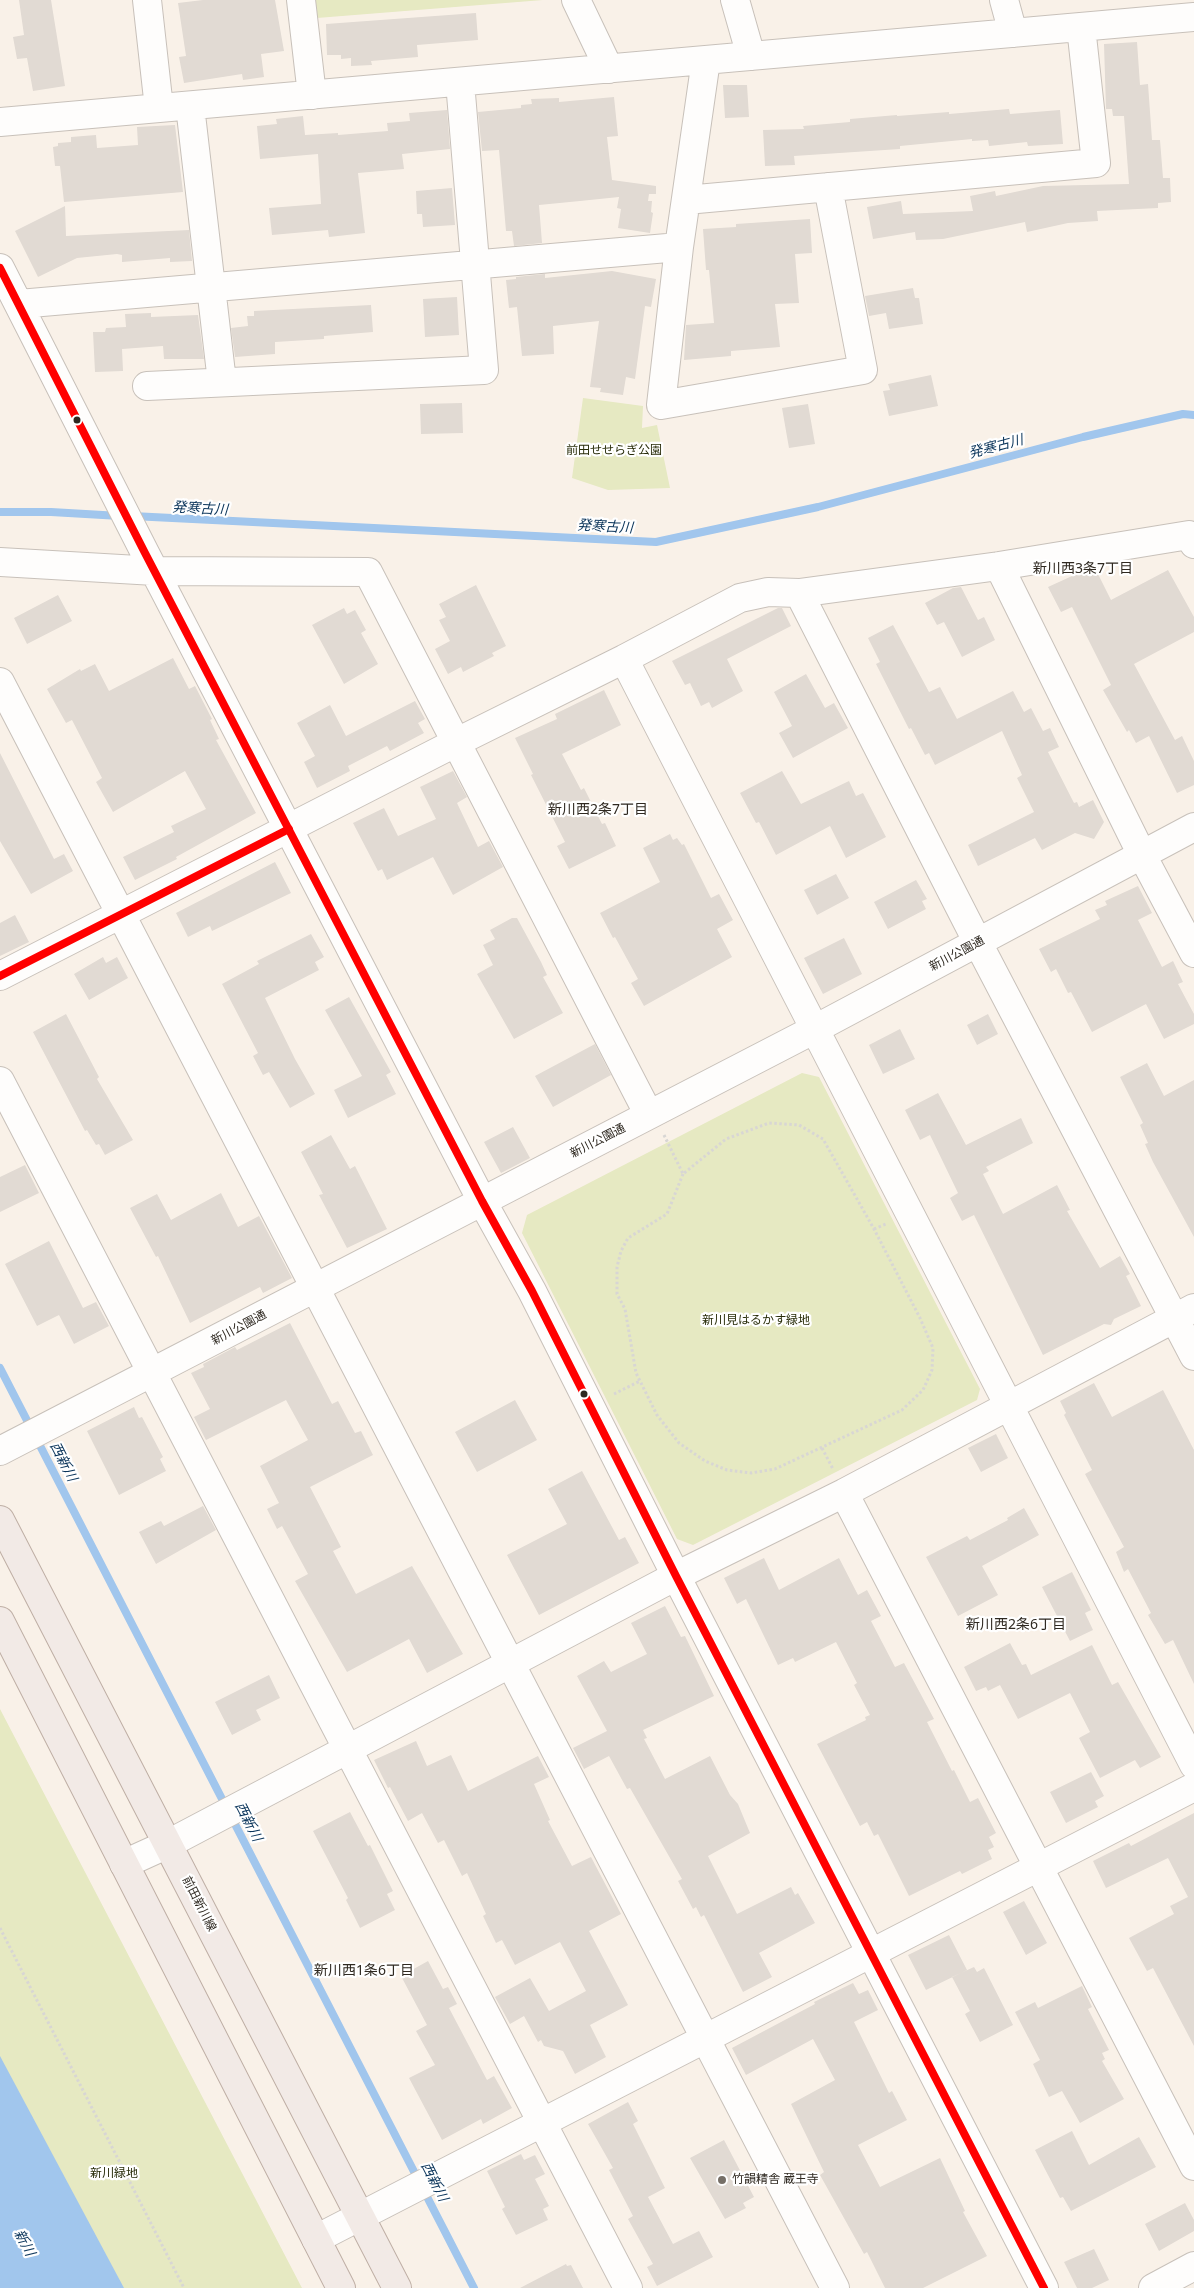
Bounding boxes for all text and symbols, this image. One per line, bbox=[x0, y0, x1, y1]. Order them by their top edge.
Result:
unlabelled marker bbox=[72, 415, 82, 425]
water label: 発寒古川 bbox=[967, 432, 1025, 462]
park label: 前田せせらぎ公園 bbox=[566, 444, 662, 458]
water label: 発寒古川 bbox=[172, 499, 228, 519]
water label: 発寒古川 bbox=[577, 517, 633, 537]
district label: 新川西3条7丁目 bbox=[1033, 561, 1133, 577]
district label: 新川西2条7丁目 bbox=[548, 802, 648, 818]
street label: 新川公園通 bbox=[927, 934, 987, 974]
street label: 新川公園通 bbox=[568, 1121, 628, 1161]
street label: 新川公園通 bbox=[209, 1308, 269, 1348]
park label: 新川見はるかす緑地 bbox=[702, 1314, 810, 1328]
unlabelled marker bbox=[579, 1389, 589, 1399]
water label: 西新川 bbox=[46, 1439, 80, 1485]
district label: 新川西2条6丁目 bbox=[966, 1617, 1066, 1633]
water label: 西新川 bbox=[231, 1799, 265, 1845]
street label: 前田新川線 bbox=[179, 1874, 219, 1934]
district label: 新川西1条6丁目 bbox=[314, 1963, 414, 1979]
water label: 西新川 bbox=[417, 2159, 451, 2205]
park label: 新川緑地 bbox=[90, 2167, 138, 2181]
place label: 竹韻精舎 蔵王寺 bbox=[732, 2173, 819, 2187]
marker: 竹韻精舎 蔵王寺 bbox=[716, 2174, 728, 2186]
water label: 新川 bbox=[10, 2227, 38, 2259]

